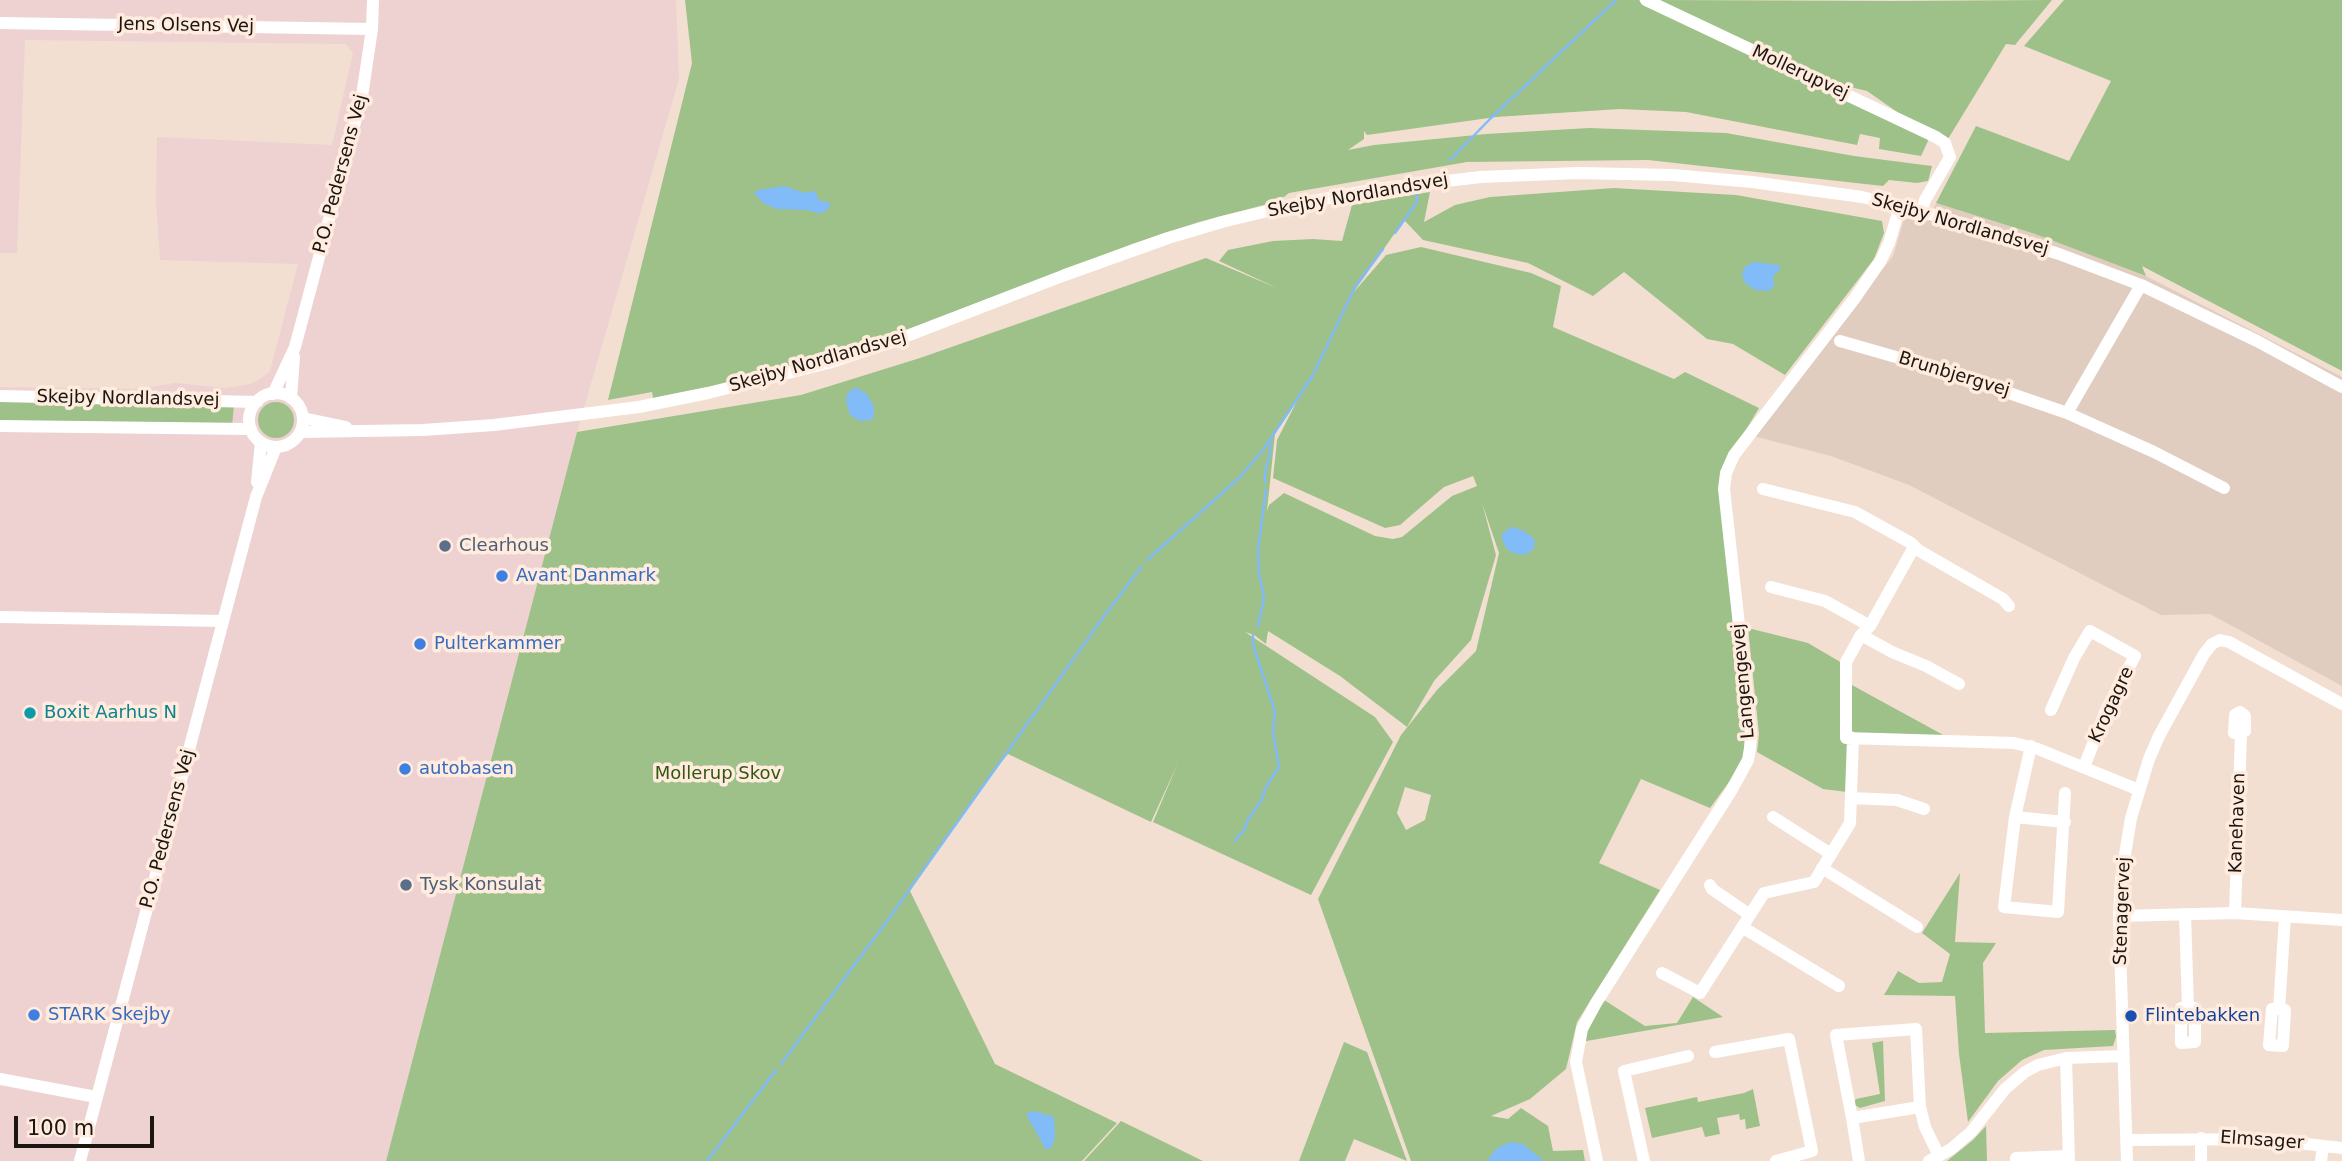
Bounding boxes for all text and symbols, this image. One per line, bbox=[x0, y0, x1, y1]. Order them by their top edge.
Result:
street label: Jens Olsens Vej bbox=[118, 14, 254, 38]
street label: Mollerupvej bbox=[1748, 41, 1852, 105]
street label: P.O. Pedersens Vej bbox=[309, 92, 373, 256]
street label: Skejby Nordlandsvej bbox=[1266, 169, 1450, 223]
street label: Skejby Nordlandsvej bbox=[1869, 189, 2051, 261]
street label: Skejby Nordlandsvej bbox=[727, 326, 909, 398]
street label: Brunbjergvej bbox=[1896, 348, 2012, 402]
street label: Skejby Nordlandsvej bbox=[36, 387, 220, 411]
place label: Clearhous bbox=[459, 535, 549, 557]
marker: Clearhous bbox=[437, 538, 453, 554]
place label: Avant Danmark bbox=[516, 565, 656, 587]
marker: Avant Danmark bbox=[494, 568, 510, 584]
street label: Langengevej bbox=[1728, 622, 1760, 740]
place label: Pulterkammer bbox=[434, 633, 561, 655]
marker: Pulterkammer bbox=[412, 636, 428, 652]
street label: Krogagre bbox=[2085, 663, 2139, 747]
place label: Boxit Aarhus N bbox=[44, 702, 177, 724]
marker: Boxit Aarhus N bbox=[22, 705, 38, 721]
street label: P.O. Pedersens Vej bbox=[136, 747, 200, 911]
place label: autobasen bbox=[419, 758, 514, 780]
marker: autobasen bbox=[397, 761, 413, 777]
park label: Mollerup Skov bbox=[655, 763, 781, 785]
street label: Kanehaven bbox=[2225, 772, 2251, 874]
street label: Stenagervej bbox=[2110, 856, 2136, 966]
place label: Tysk Konsulat bbox=[420, 874, 542, 896]
marker: Tysk Konsulat bbox=[398, 877, 414, 893]
place label: STARK Skejby bbox=[48, 1004, 171, 1026]
place label: Flintebakken bbox=[2145, 1005, 2260, 1027]
marker: STARK Skejby bbox=[26, 1007, 42, 1023]
marker: Flintebakken bbox=[2123, 1008, 2139, 1024]
scale bar bbox=[18, 1102, 158, 1146]
text: 100 m bbox=[27, 1116, 94, 1140]
street label: Elmsager bbox=[2219, 1127, 2305, 1155]

